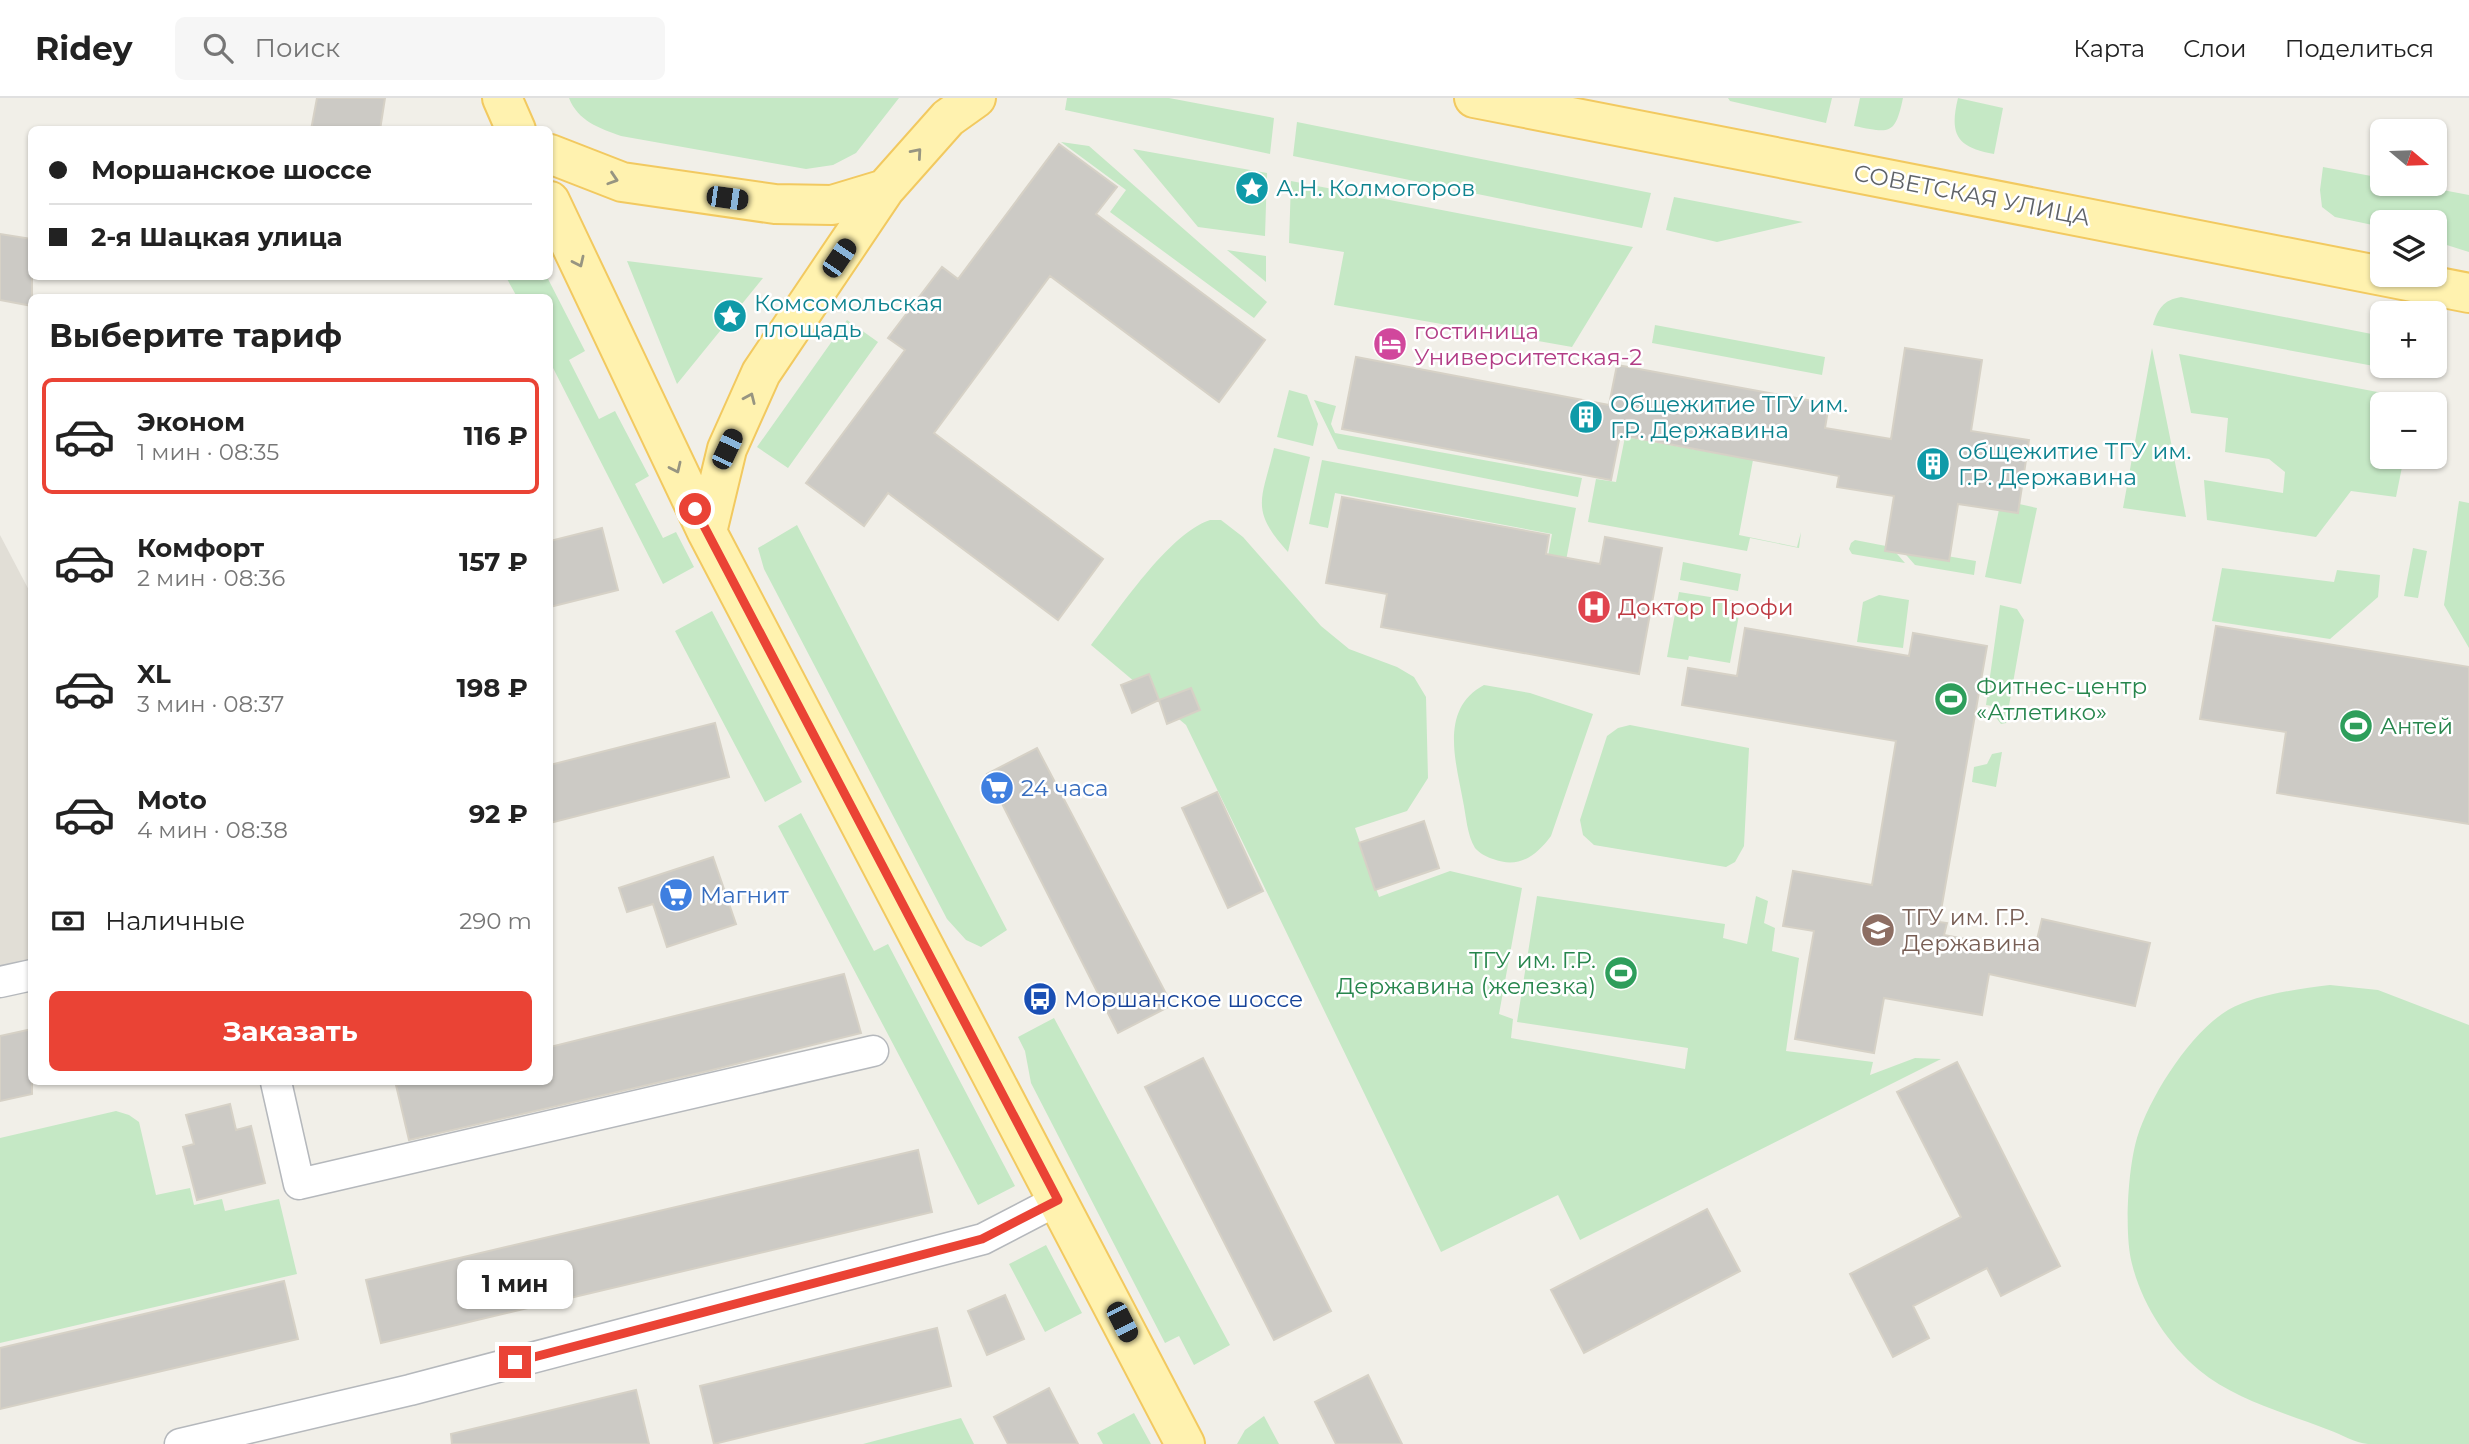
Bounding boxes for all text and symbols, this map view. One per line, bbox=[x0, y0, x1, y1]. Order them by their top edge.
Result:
search box bbox=[175, 17, 665, 80]
text: Ridey bbox=[35, 28, 133, 68]
icon: search bbox=[199, 29, 237, 67]
text: Поиск bbox=[255, 32, 340, 64]
text: Карта bbox=[2073, 34, 2145, 63]
text: Слои bbox=[2183, 34, 2247, 63]
text: Поделиться bbox=[2285, 34, 2434, 63]
north arrow bbox=[2370, 119, 2446, 196]
map controls bbox=[2370, 119, 2447, 469]
one-way arrow bbox=[908, 149, 921, 162]
text: Моршанское шоссе bbox=[91, 154, 372, 186]
street label: СОВЕТСКАЯ УЛИЦА bbox=[1851, 158, 2093, 232]
place icon: А.Н. Колмогоров bbox=[1233, 169, 1271, 207]
one-way arrow bbox=[607, 170, 619, 185]
place label: А.Н. Колмогоров bbox=[1276, 174, 1475, 202]
car bbox=[705, 185, 750, 211]
button: layers bbox=[2370, 210, 2447, 287]
text: 2-я Шацкая улица bbox=[91, 221, 342, 253]
car bbox=[819, 235, 860, 281]
one-way arrow bbox=[570, 255, 584, 267]
place label: Комсомольская площадь bbox=[754, 289, 943, 343]
place icon: Комсомольская площадь bbox=[711, 297, 749, 335]
button: + bbox=[2370, 301, 2447, 378]
text: Выберите тариф bbox=[49, 316, 342, 355]
place label: гостиница Университетская-2 bbox=[1414, 317, 1642, 371]
hotel icon: гостиница Университетская-2 bbox=[1371, 325, 1409, 363]
place label: Общежитие ТГУ им. Г.Р. Державина bbox=[1610, 390, 1848, 444]
button: − bbox=[2370, 392, 2447, 469]
one-way arrow bbox=[742, 393, 756, 405]
building icon: Общежитие ТГУ им. Г.Р. Державина bbox=[1567, 398, 1605, 436]
icon: car bbox=[53, 405, 116, 468]
text: Эконом bbox=[137, 406, 245, 438]
text: 116 ₽ bbox=[464, 420, 528, 452]
car bbox=[709, 426, 746, 472]
place label: общежитие ТГУ им. Г.Р. Державина bbox=[1958, 437, 2191, 491]
text: 1 мин · 08:35 bbox=[137, 438, 279, 466]
building icon: общежитие ТГУ им. Г.Р. Державина bbox=[1914, 445, 1952, 483]
one-way arrow bbox=[668, 461, 682, 473]
route start bbox=[679, 493, 711, 525]
icon: car bbox=[53, 531, 116, 594]
text: Комфорт bbox=[137, 532, 264, 564]
text: 157 ₽ bbox=[459, 546, 528, 578]
text: 2 мин · 08:36 bbox=[137, 564, 285, 592]
hospital icon: Доктор Профи bbox=[1575, 588, 1613, 626]
place label: Доктор Профи bbox=[1618, 593, 1794, 621]
icon: car bbox=[53, 657, 116, 720]
text: XL bbox=[137, 658, 171, 690]
text: 198 ₽ bbox=[457, 672, 528, 704]
place label: Фитнес-центр «Атлетико» bbox=[1976, 672, 2147, 726]
sports icon: Фитнес-центр «Атлетико» bbox=[1932, 680, 1970, 718]
text: 3 мин · 08:37 bbox=[137, 690, 284, 718]
sports icon: Антей bbox=[2337, 707, 2375, 745]
place label: Антей bbox=[2380, 712, 2453, 740]
supermarket icon: 24 часа bbox=[978, 769, 1016, 807]
place label: 24 часа bbox=[1021, 774, 1108, 802]
icon: car bbox=[53, 783, 116, 846]
text: Moto bbox=[137, 784, 207, 816]
text: 92 ₽ bbox=[469, 798, 528, 830]
text: 4 мин · 08:38 bbox=[137, 816, 288, 844]
supermarket icon: Магнит bbox=[657, 876, 695, 914]
place label: Магнит bbox=[700, 881, 789, 909]
icon: cash bbox=[49, 902, 87, 940]
place label: ТГУ им. Г.Р. Державина bbox=[1902, 903, 2040, 957]
text: Наличные bbox=[105, 905, 245, 937]
text: 290 m bbox=[459, 907, 532, 935]
school or university icon: ТГУ им. Г.Р. Державина bbox=[1859, 911, 1897, 949]
place label: ТГУ им. Г.Р. Державина (железка) bbox=[1336, 946, 1596, 1000]
sports icon: ТГУ им. Г.Р. Державина (железка) bbox=[1602, 954, 1640, 992]
bus stop icon: Моршанское шоссе bbox=[1021, 980, 1059, 1018]
place label: Моршанское шоссе bbox=[1064, 985, 1303, 1013]
button: Заказать bbox=[49, 991, 532, 1071]
callout: 1 мин bbox=[457, 1260, 573, 1310]
text: 1 мин bbox=[482, 1270, 548, 1298]
car bbox=[1104, 1299, 1141, 1345]
route end bbox=[499, 1346, 531, 1378]

